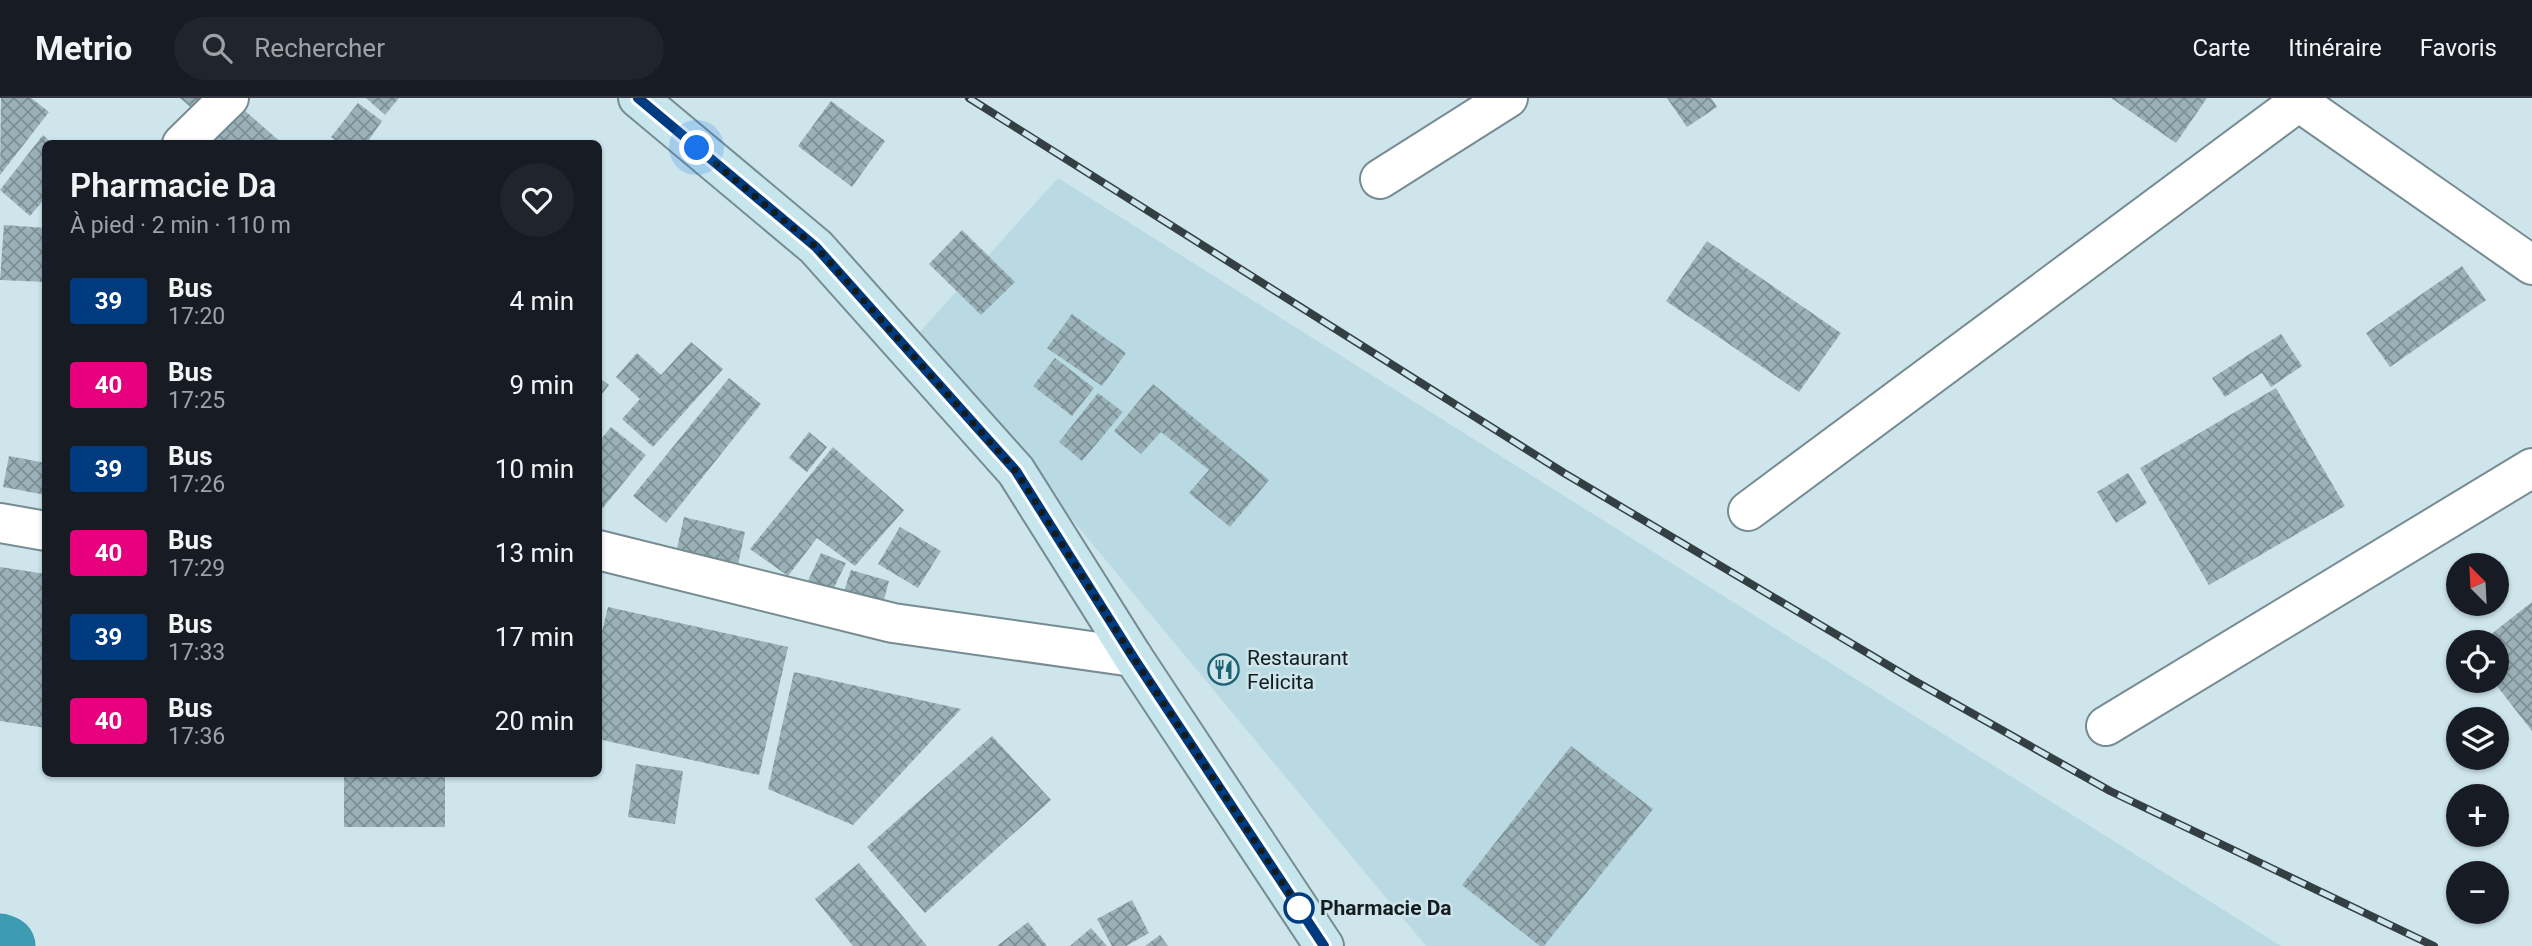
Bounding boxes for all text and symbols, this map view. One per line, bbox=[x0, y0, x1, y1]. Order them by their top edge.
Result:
search box bbox=[174, 17, 664, 80]
text: Metrio bbox=[35, 29, 132, 68]
icon: search bbox=[198, 29, 236, 67]
text: Rechercher bbox=[254, 33, 385, 63]
text: Carte bbox=[2192, 34, 2250, 62]
text: Itinéraire bbox=[2288, 34, 2382, 62]
text: Favoris bbox=[2420, 34, 2497, 62]
your location bbox=[679, 130, 714, 165]
button: heart bbox=[500, 163, 574, 237]
text: Pharmacie Da bbox=[70, 166, 277, 205]
text: À pied · 2 min · 110 m bbox=[70, 212, 291, 239]
text: Bus bbox=[168, 273, 213, 303]
text: 4 min bbox=[509, 286, 574, 316]
text: 39 bbox=[95, 287, 122, 315]
text: 17:20 bbox=[168, 303, 225, 330]
text: Bus bbox=[168, 357, 213, 387]
text: 9 min bbox=[509, 370, 574, 400]
text: 40 bbox=[95, 371, 122, 399]
text: 17:25 bbox=[168, 387, 225, 414]
text: Bus bbox=[168, 441, 213, 471]
text: 10 min bbox=[495, 454, 574, 484]
text: 39 bbox=[95, 455, 122, 483]
text: 17:26 bbox=[168, 471, 225, 498]
text: Bus bbox=[168, 525, 213, 555]
text: 13 min bbox=[495, 538, 574, 568]
text: 40 bbox=[95, 539, 122, 567]
north arrow bbox=[2446, 553, 2510, 616]
map controls bbox=[2446, 553, 2509, 924]
text: 17:29 bbox=[168, 555, 225, 582]
text: Bus bbox=[168, 609, 213, 639]
text: 17 min bbox=[495, 622, 574, 652]
text: 39 bbox=[95, 623, 122, 651]
button: locate bbox=[2446, 630, 2509, 693]
text: 17:33 bbox=[168, 639, 225, 666]
place label: Restaurant Felicita bbox=[1247, 646, 1349, 694]
restaurant icon: Restaurant Felicita bbox=[1207, 653, 1241, 687]
text: Bus bbox=[168, 693, 213, 723]
text: 20 min bbox=[495, 706, 574, 736]
text: 40 bbox=[95, 707, 122, 735]
button: layers bbox=[2446, 707, 2509, 770]
text: 17:36 bbox=[168, 723, 225, 750]
button: + bbox=[2446, 784, 2509, 847]
button: − bbox=[2446, 861, 2509, 924]
marker: Pharmacie Da bbox=[1284, 893, 1314, 923]
place label: Pharmacie Da bbox=[1320, 896, 1452, 920]

